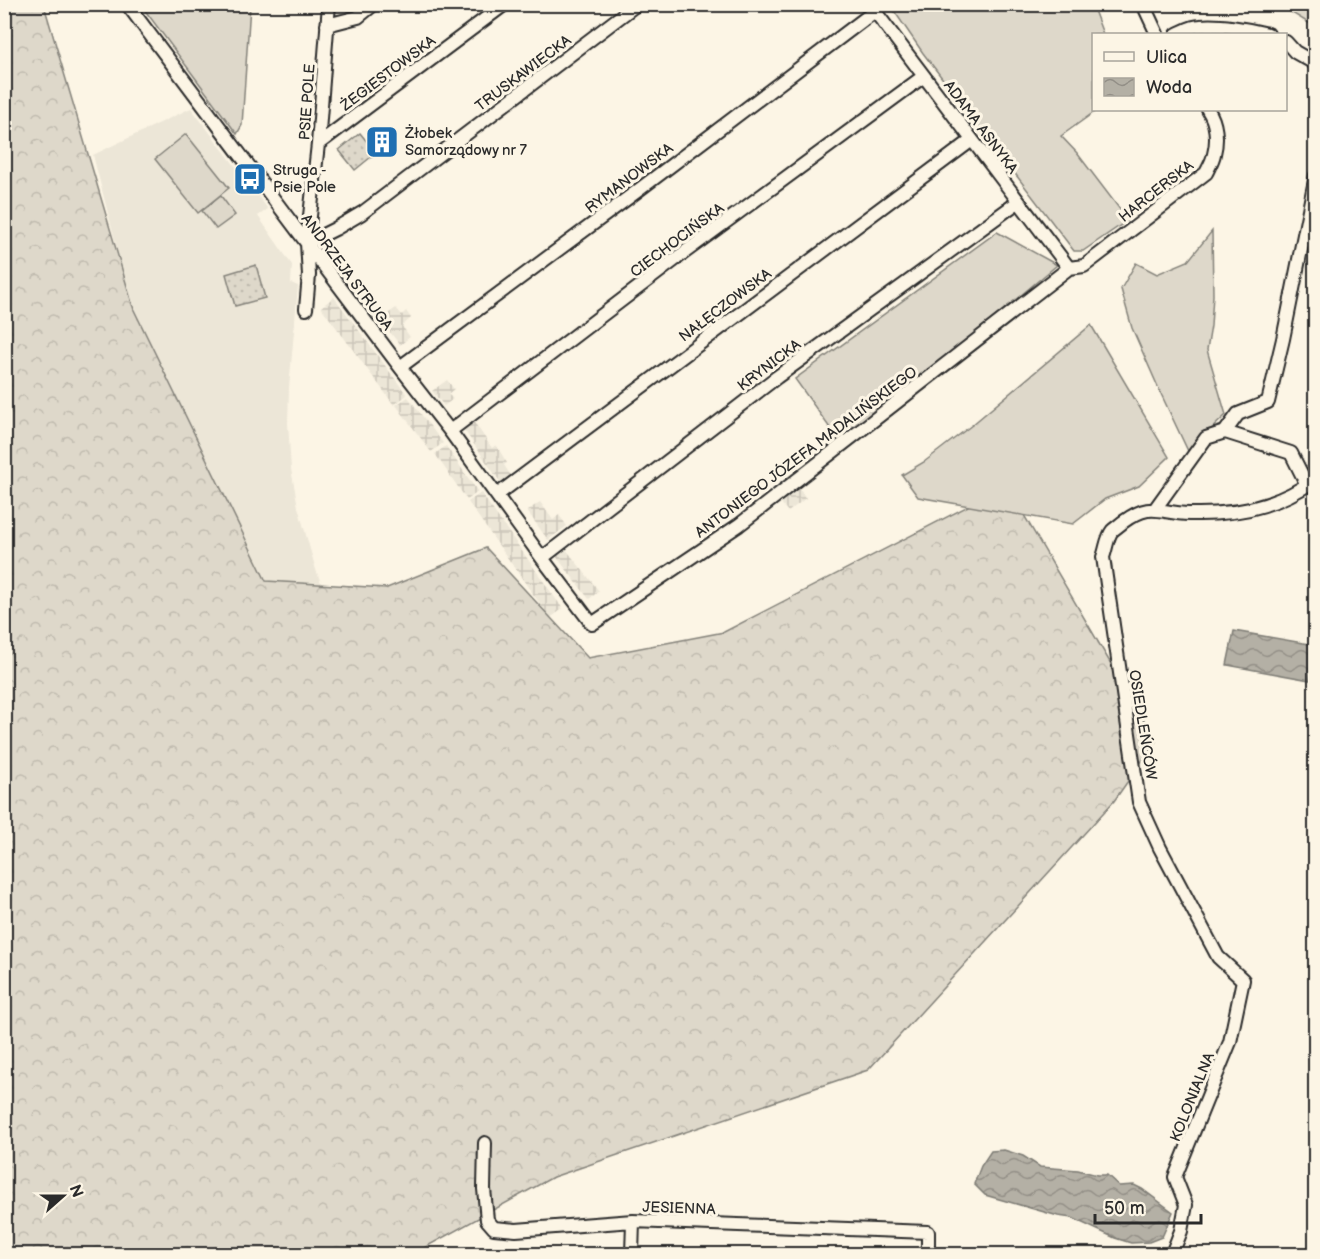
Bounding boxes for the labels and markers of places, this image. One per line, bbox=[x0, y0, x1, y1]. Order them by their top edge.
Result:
building icon: Żłobek Samorządowy nr 7 bbox=[364, 124, 400, 160]
place label: Żłobek Samorządowy nr 7 bbox=[404, 124, 528, 160]
bus stop icon: Struga - Psie Pole bbox=[232, 161, 268, 197]
place label: Struga - Psie Pole bbox=[273, 161, 336, 197]

